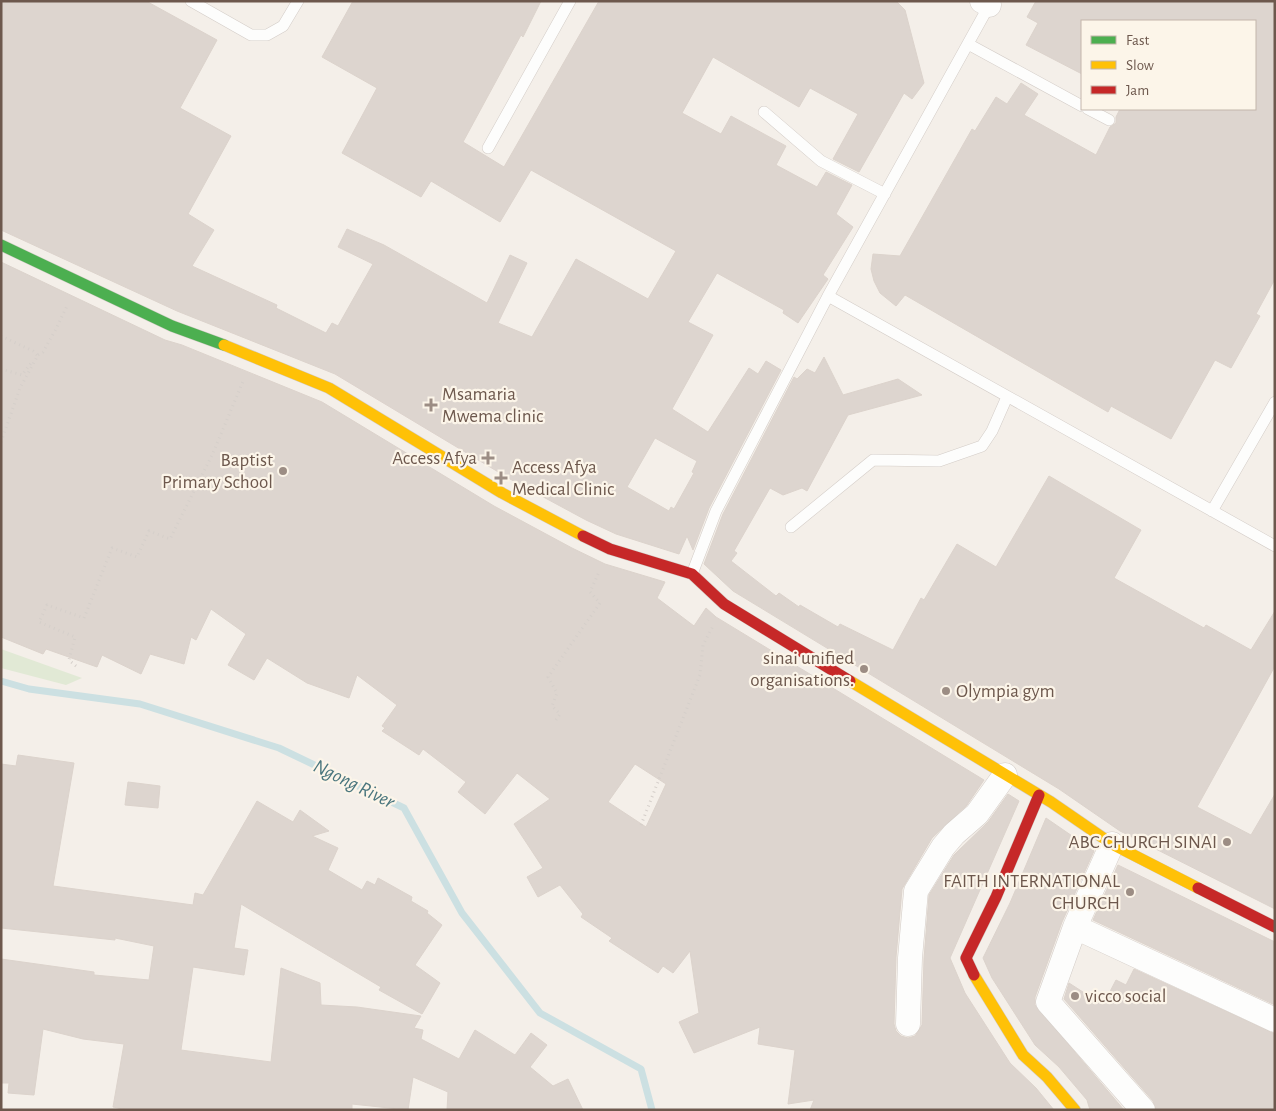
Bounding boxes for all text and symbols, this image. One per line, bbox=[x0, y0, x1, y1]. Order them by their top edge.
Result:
legend bbox=[1081, 20, 1256, 110]
text: Fast bbox=[1126, 33, 1150, 48]
text: Slow bbox=[1126, 58, 1154, 73]
text: Jam bbox=[1126, 83, 1149, 98]
place label: Msamaria Mwema clinic bbox=[442, 385, 543, 426]
marker: Msamaria Mwema clinic bbox=[424, 398, 438, 412]
place label: Access Afya bbox=[392, 449, 477, 468]
place label: Baptist Primary School bbox=[162, 451, 273, 492]
marker: Access Afya bbox=[481, 451, 495, 465]
place label: Access Afya Medical Clinic bbox=[512, 458, 614, 499]
marker: Baptist Primary School bbox=[277, 465, 289, 477]
marker: Access Afya Medical Clinic bbox=[494, 471, 508, 485]
place label: sinai unified organisations. bbox=[750, 649, 854, 690]
marker: sinai unified organisations. bbox=[858, 663, 870, 675]
place label: Olympia gym bbox=[956, 682, 1055, 701]
marker: Olympia gym bbox=[940, 685, 952, 697]
water label: Ngong River bbox=[310, 756, 398, 812]
place label: ABC CHURCH SINAI bbox=[1069, 833, 1217, 852]
marker: ABC CHURCH SINAI bbox=[1221, 836, 1233, 848]
place label: FAITH INTERNATIONAL CHURCH bbox=[943, 872, 1120, 913]
marker: FAITH INTERNATIONAL CHURCH bbox=[1124, 886, 1136, 898]
place label: vicco social bbox=[1085, 987, 1166, 1006]
marker: vicco social bbox=[1069, 990, 1081, 1002]

